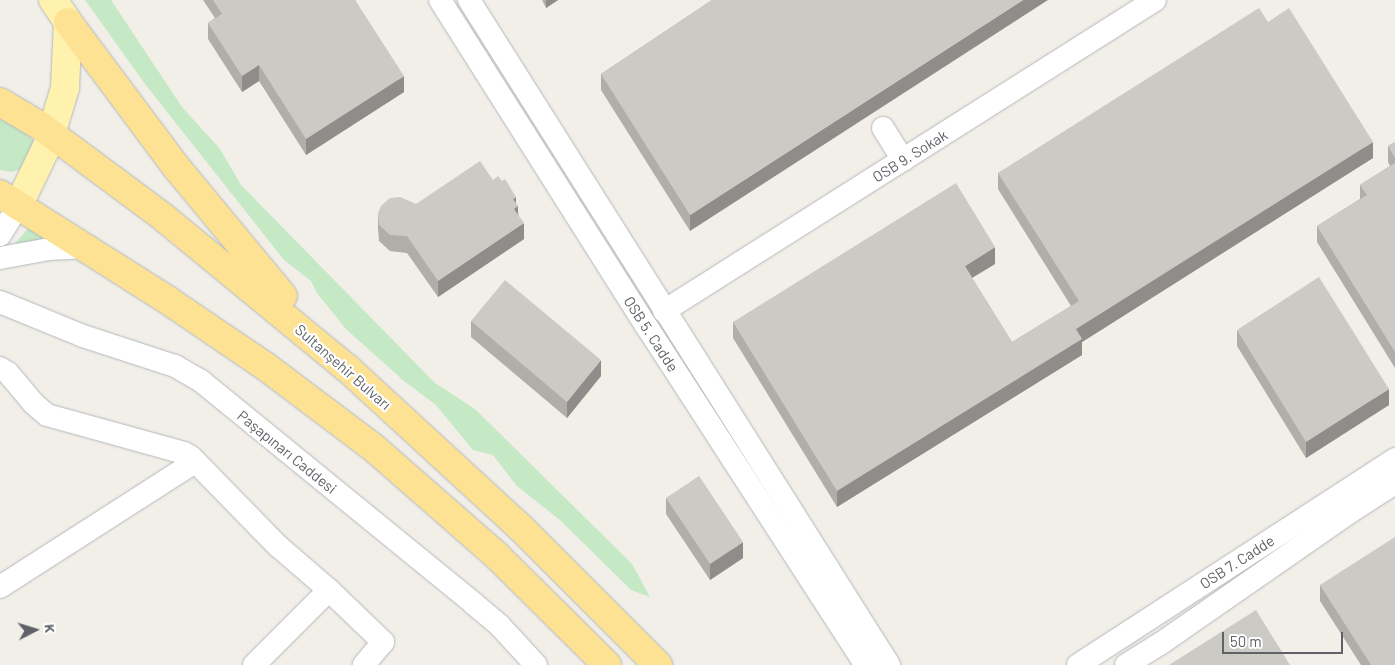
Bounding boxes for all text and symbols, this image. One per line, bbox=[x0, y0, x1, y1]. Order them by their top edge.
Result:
street label: OSB 9. Sokak bbox=[869, 126, 951, 186]
street label: OSB 5. Cadde bbox=[620, 293, 682, 375]
street label: Sultanşehir Bulvarı bbox=[291, 321, 395, 413]
street label: Paşapınarı Caddesi bbox=[234, 407, 340, 497]
street label: OSB 7. Cadde bbox=[1196, 531, 1278, 593]
north arrow bbox=[10, 605, 60, 655]
scale bar bbox=[1225, 622, 1346, 654]
text: K bbox=[42, 624, 59, 634]
text: 50 m bbox=[1230, 632, 1262, 650]

